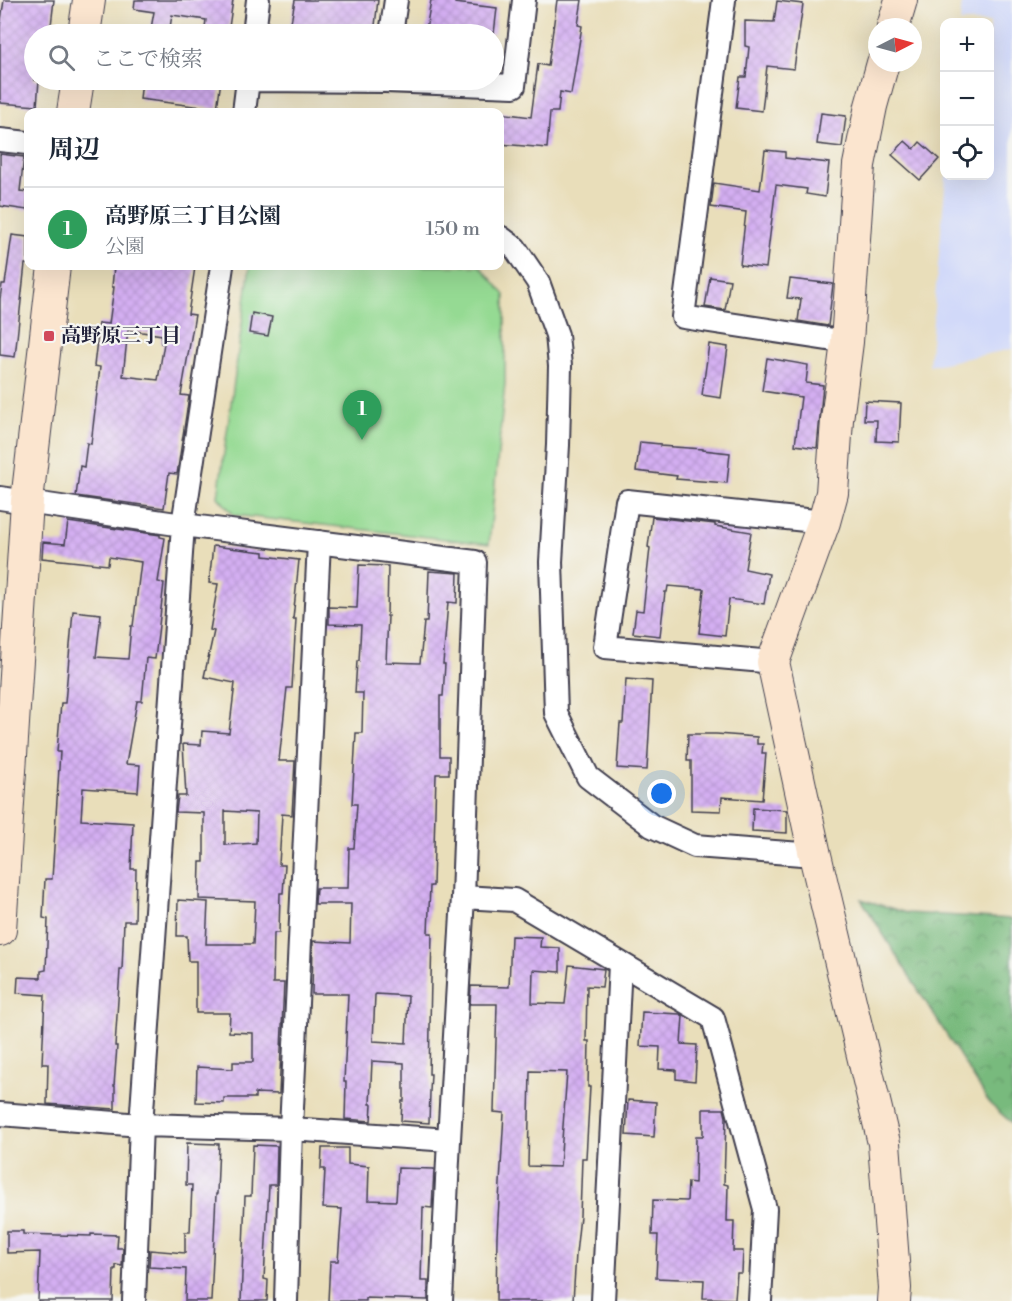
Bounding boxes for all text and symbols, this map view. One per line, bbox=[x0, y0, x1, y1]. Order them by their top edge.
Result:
north arrow bbox=[868, 18, 922, 72]
map controls bbox=[940, 18, 994, 180]
button: + bbox=[940, 18, 994, 72]
search box bbox=[24, 24, 504, 90]
icon: search bbox=[45, 41, 78, 74]
text: ここで検索 bbox=[93, 46, 203, 73]
button: − bbox=[940, 72, 994, 126]
button: locate bbox=[940, 126, 994, 180]
text: 周辺 bbox=[48, 134, 100, 166]
text: 高野原三丁目公園 bbox=[105, 203, 281, 230]
text: 1 bbox=[63, 217, 72, 242]
text: 150 m bbox=[425, 217, 480, 242]
text: 公園 bbox=[105, 235, 145, 260]
place label: 高野原三丁目 bbox=[61, 324, 181, 349]
marker: 高野原三丁目 bbox=[42, 329, 56, 343]
pin: 1 bbox=[342, 390, 382, 440]
your location bbox=[647, 779, 676, 808]

